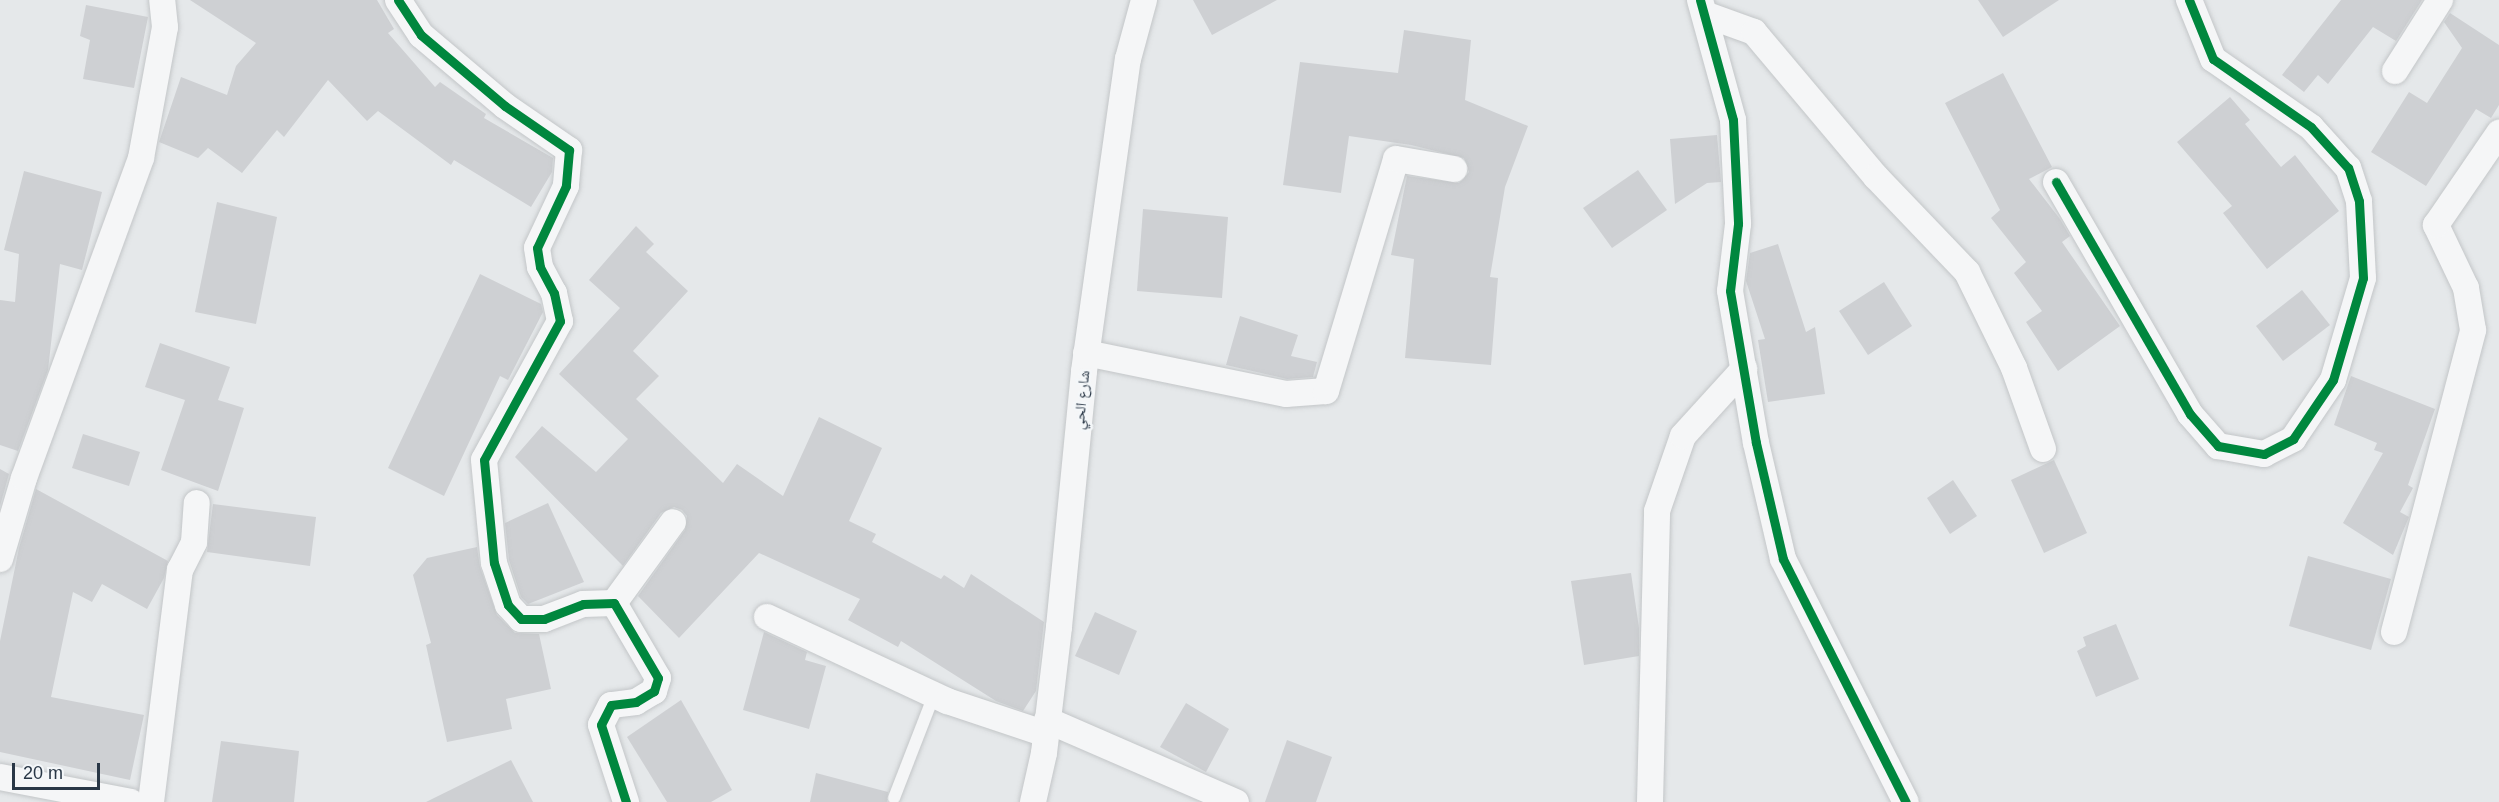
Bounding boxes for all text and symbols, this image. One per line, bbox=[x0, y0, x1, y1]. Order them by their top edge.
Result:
street label: شارع الحي bbox=[1069, 369, 1093, 431]
scale bar bbox=[15, 751, 104, 789]
text: 20 m bbox=[23, 763, 63, 783]

